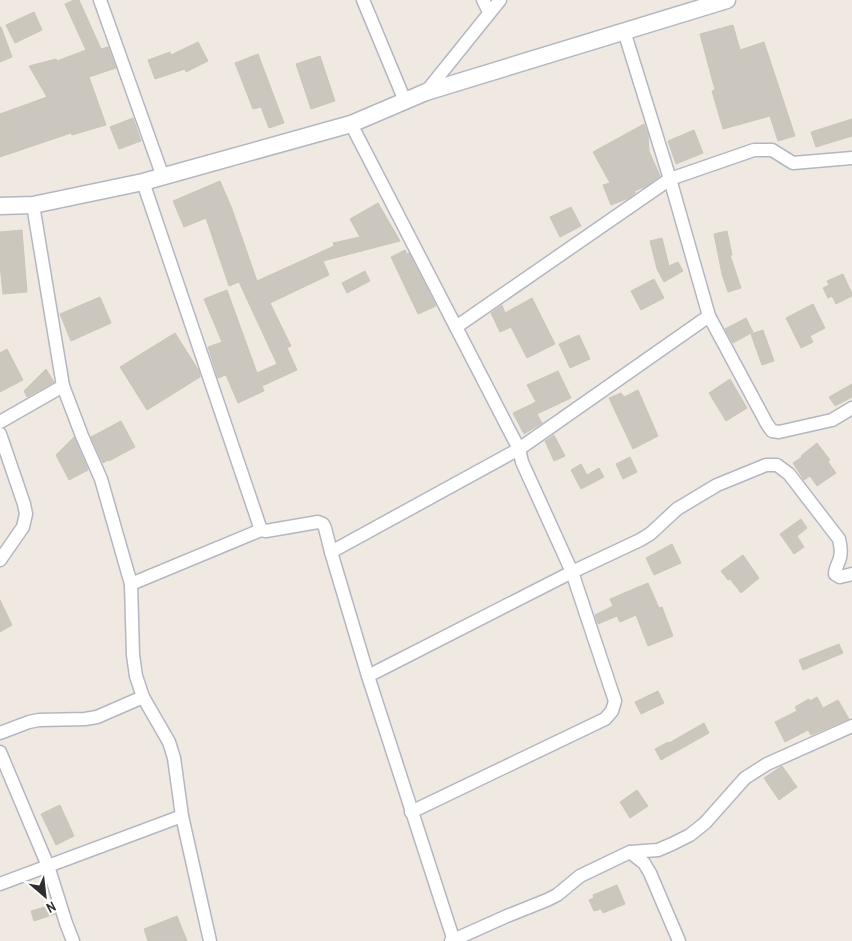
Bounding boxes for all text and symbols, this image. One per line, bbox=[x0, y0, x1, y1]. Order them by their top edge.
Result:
north arrow bbox=[20, 871, 70, 921]
text: N bbox=[43, 898, 59, 917]

